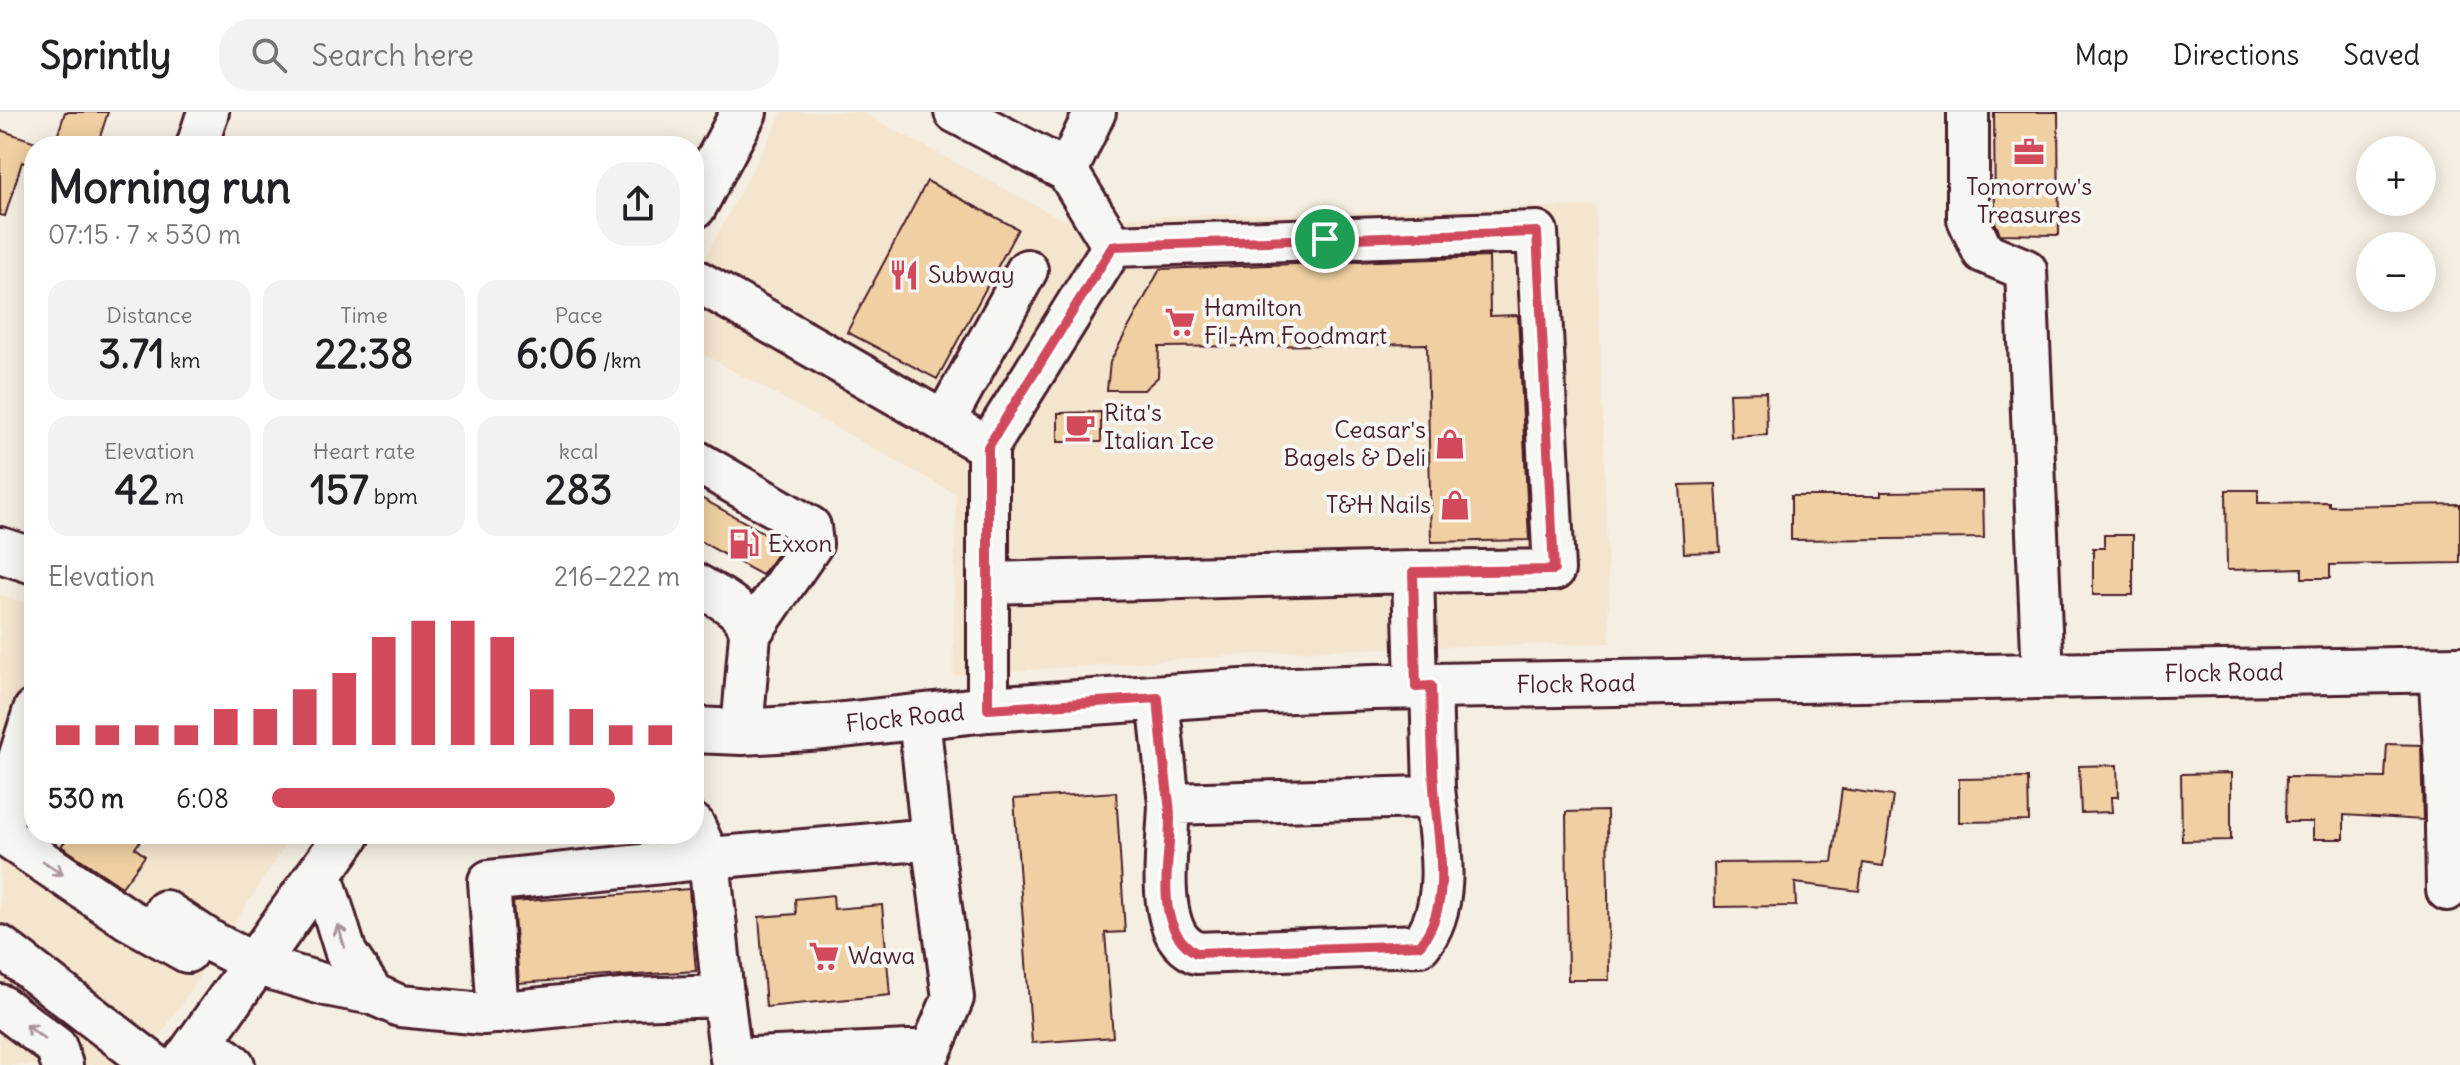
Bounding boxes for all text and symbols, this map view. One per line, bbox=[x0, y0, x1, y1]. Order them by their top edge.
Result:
search box bbox=[219, 19, 779, 91]
text: Sprintly bbox=[40, 32, 171, 79]
icon: search bbox=[247, 33, 291, 77]
text: Search here bbox=[311, 36, 474, 74]
text: Map bbox=[2074, 37, 2129, 73]
text: Directions bbox=[2173, 37, 2299, 73]
text: Saved bbox=[2343, 37, 2420, 73]
office icon: Tomorrow's Treasures bbox=[2012, 135, 2046, 169]
map controls bbox=[2356, 136, 2436, 312]
button: + bbox=[2356, 136, 2436, 216]
text: Morning run bbox=[48, 160, 291, 215]
button: share bbox=[596, 162, 680, 246]
place label: Tomorrow's Treasures bbox=[1966, 171, 2092, 229]
pin bbox=[1291, 205, 1359, 273]
icon: arrive bbox=[1303, 217, 1347, 261]
text: 07:15 · 7 × 530 m bbox=[48, 218, 241, 251]
button: − bbox=[2356, 232, 2436, 312]
restaurant icon: Subway bbox=[887, 258, 921, 292]
place label: Subway bbox=[928, 259, 1015, 289]
place label: Hamilton Fil-Am Foodmart bbox=[1204, 292, 1387, 350]
text: Distance bbox=[106, 301, 192, 329]
text: Time bbox=[340, 301, 388, 329]
text: Pace bbox=[555, 301, 603, 329]
supermarket icon: Hamilton Fil-Am Foodmart bbox=[1163, 305, 1197, 339]
text: 3.71 bbox=[98, 329, 165, 379]
text: 22:38 bbox=[315, 329, 413, 379]
text: 6:06 bbox=[516, 329, 598, 379]
text: km bbox=[165, 346, 200, 374]
text: /km bbox=[598, 346, 641, 374]
place label: Rita's Italian Ice bbox=[1104, 397, 1214, 455]
cafe icon: Rita's Italian Ice bbox=[1063, 410, 1097, 444]
place label: Ceasar's Bagels & Deli bbox=[1284, 414, 1426, 472]
shop icon: Ceasar's Bagels & Deli bbox=[1433, 427, 1467, 461]
text: Elevation bbox=[104, 437, 194, 465]
text: Heart rate bbox=[313, 437, 415, 465]
text: kcal bbox=[559, 437, 598, 465]
text: 42 bbox=[115, 465, 160, 515]
text: 157 bbox=[310, 465, 369, 515]
text: 283 bbox=[545, 465, 613, 515]
text: m bbox=[160, 482, 184, 510]
text: bpm bbox=[369, 482, 418, 510]
shop icon: T&H Nails bbox=[1438, 488, 1472, 522]
place label: T&H Nails bbox=[1326, 489, 1431, 519]
fuel station icon: Exxon bbox=[727, 527, 761, 561]
place label: Exxon bbox=[768, 528, 833, 558]
text: Elevation bbox=[48, 560, 155, 593]
text: 216–222 m bbox=[554, 560, 680, 593]
street label: Flock Road bbox=[2164, 656, 2284, 688]
street label: Flock Road bbox=[1516, 667, 1636, 699]
street label: Flock Road bbox=[844, 696, 966, 738]
text: 530 m bbox=[48, 782, 124, 815]
text: 6:08 bbox=[176, 782, 229, 815]
one-way arrow bbox=[42, 860, 64, 877]
one-way arrow bbox=[333, 923, 348, 949]
supermarket icon: Wawa bbox=[807, 939, 841, 973]
place label: Wawa bbox=[848, 940, 915, 970]
one-way arrow bbox=[25, 1023, 46, 1040]

